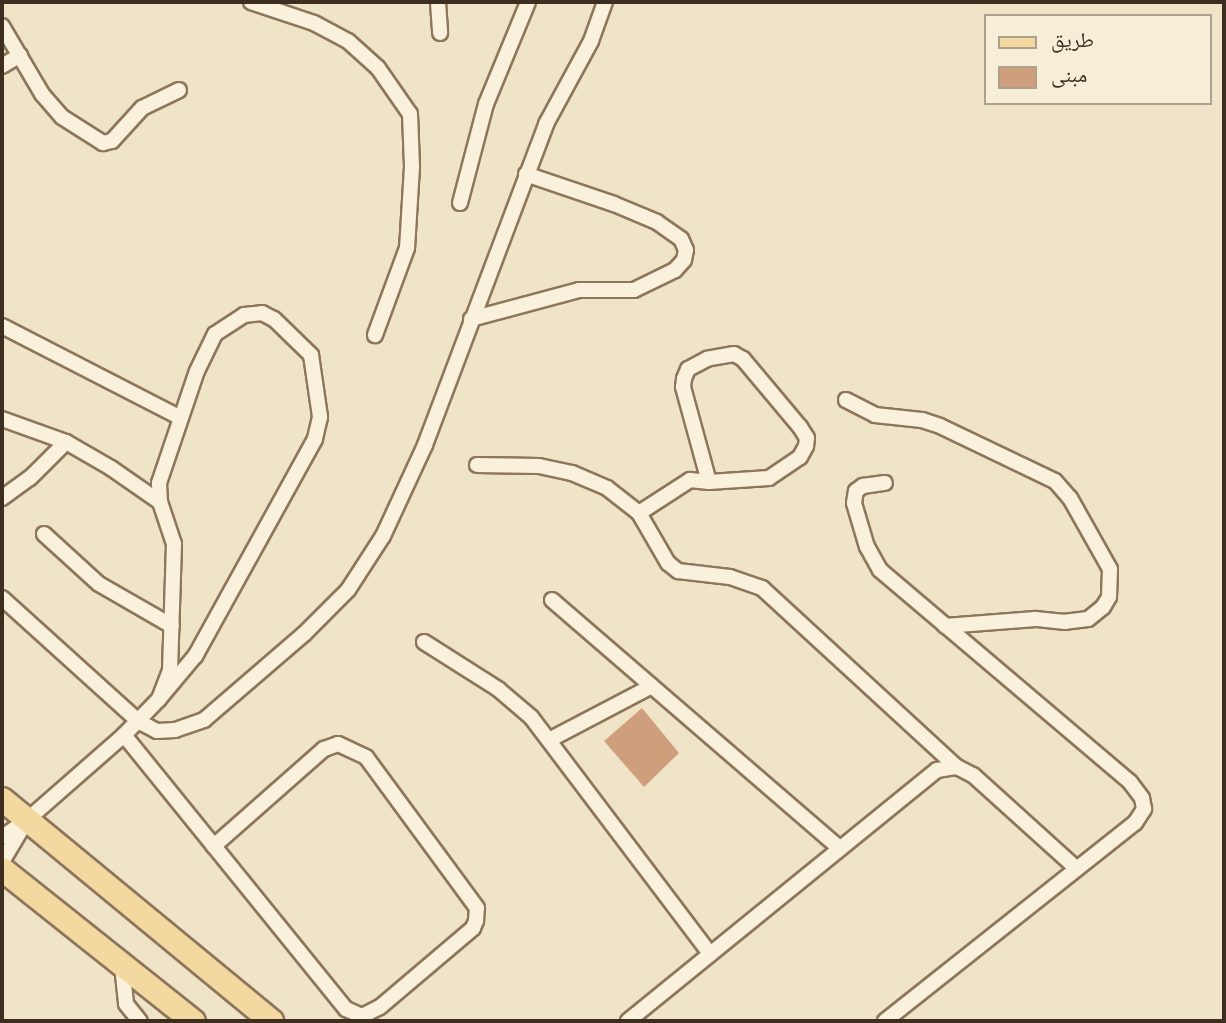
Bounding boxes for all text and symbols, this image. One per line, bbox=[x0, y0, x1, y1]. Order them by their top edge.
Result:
legend bbox=[984, 14, 1212, 105]
text: طريق bbox=[1051, 25, 1094, 54]
text: مبنى bbox=[1051, 60, 1087, 89]

